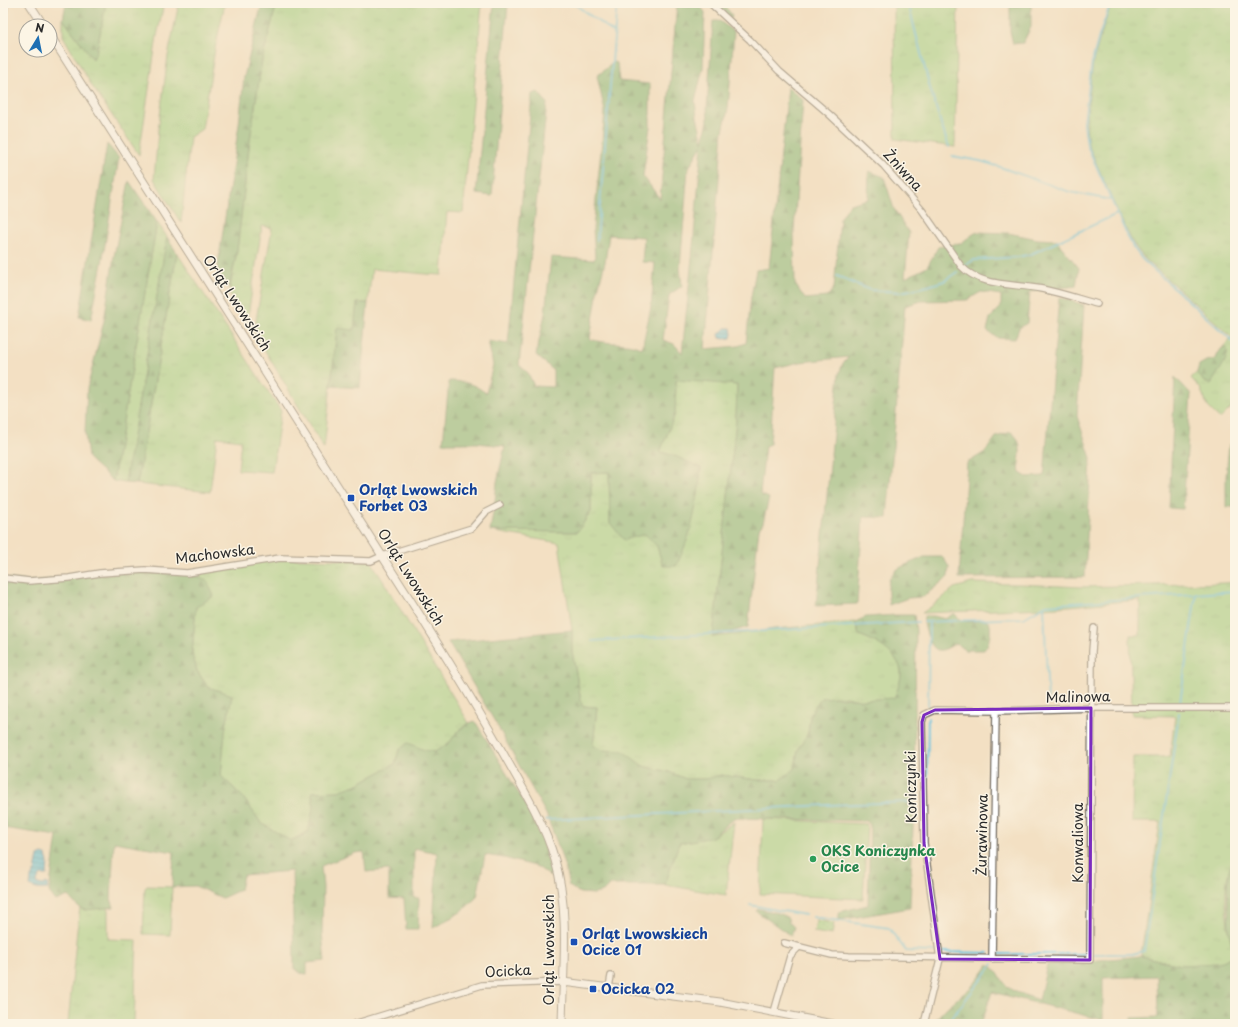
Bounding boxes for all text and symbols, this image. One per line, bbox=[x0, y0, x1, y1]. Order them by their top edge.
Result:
north arrow bbox=[18, 18, 58, 58]
text: N bbox=[34, 19, 46, 37]
street label: Żniwna bbox=[879, 144, 928, 195]
street label: Orląt Lwowskich bbox=[198, 250, 276, 355]
place label: Orląt Lwowskich Forbet 03 bbox=[359, 479, 478, 516]
marker: Orląt Lwowskich Forbet 03 bbox=[346, 493, 356, 503]
street label: Orląt Lwowskich bbox=[373, 524, 450, 629]
street label: Machowska bbox=[174, 538, 256, 569]
street label: Malinowa bbox=[1045, 685, 1111, 708]
street label: Koniczynki bbox=[899, 751, 922, 823]
street label: Żurawinowa bbox=[970, 793, 993, 876]
street label: Konwaliowa bbox=[1067, 803, 1088, 883]
place label: OKS Koniczynka Ocice bbox=[821, 840, 936, 877]
marker: OKS Koniczynka Ocice bbox=[808, 854, 818, 864]
street label: Orląt Lwowskich bbox=[538, 894, 559, 1006]
place label: Orląt Lwowskiech Ocice 01 bbox=[582, 923, 708, 960]
marker: Orląt Lwowskiech Ocice 01 bbox=[569, 937, 579, 947]
street label: Ocicka bbox=[484, 959, 532, 982]
place label: Ocicka 02 bbox=[601, 978, 675, 999]
marker: Ocicka 02 bbox=[588, 984, 598, 994]

